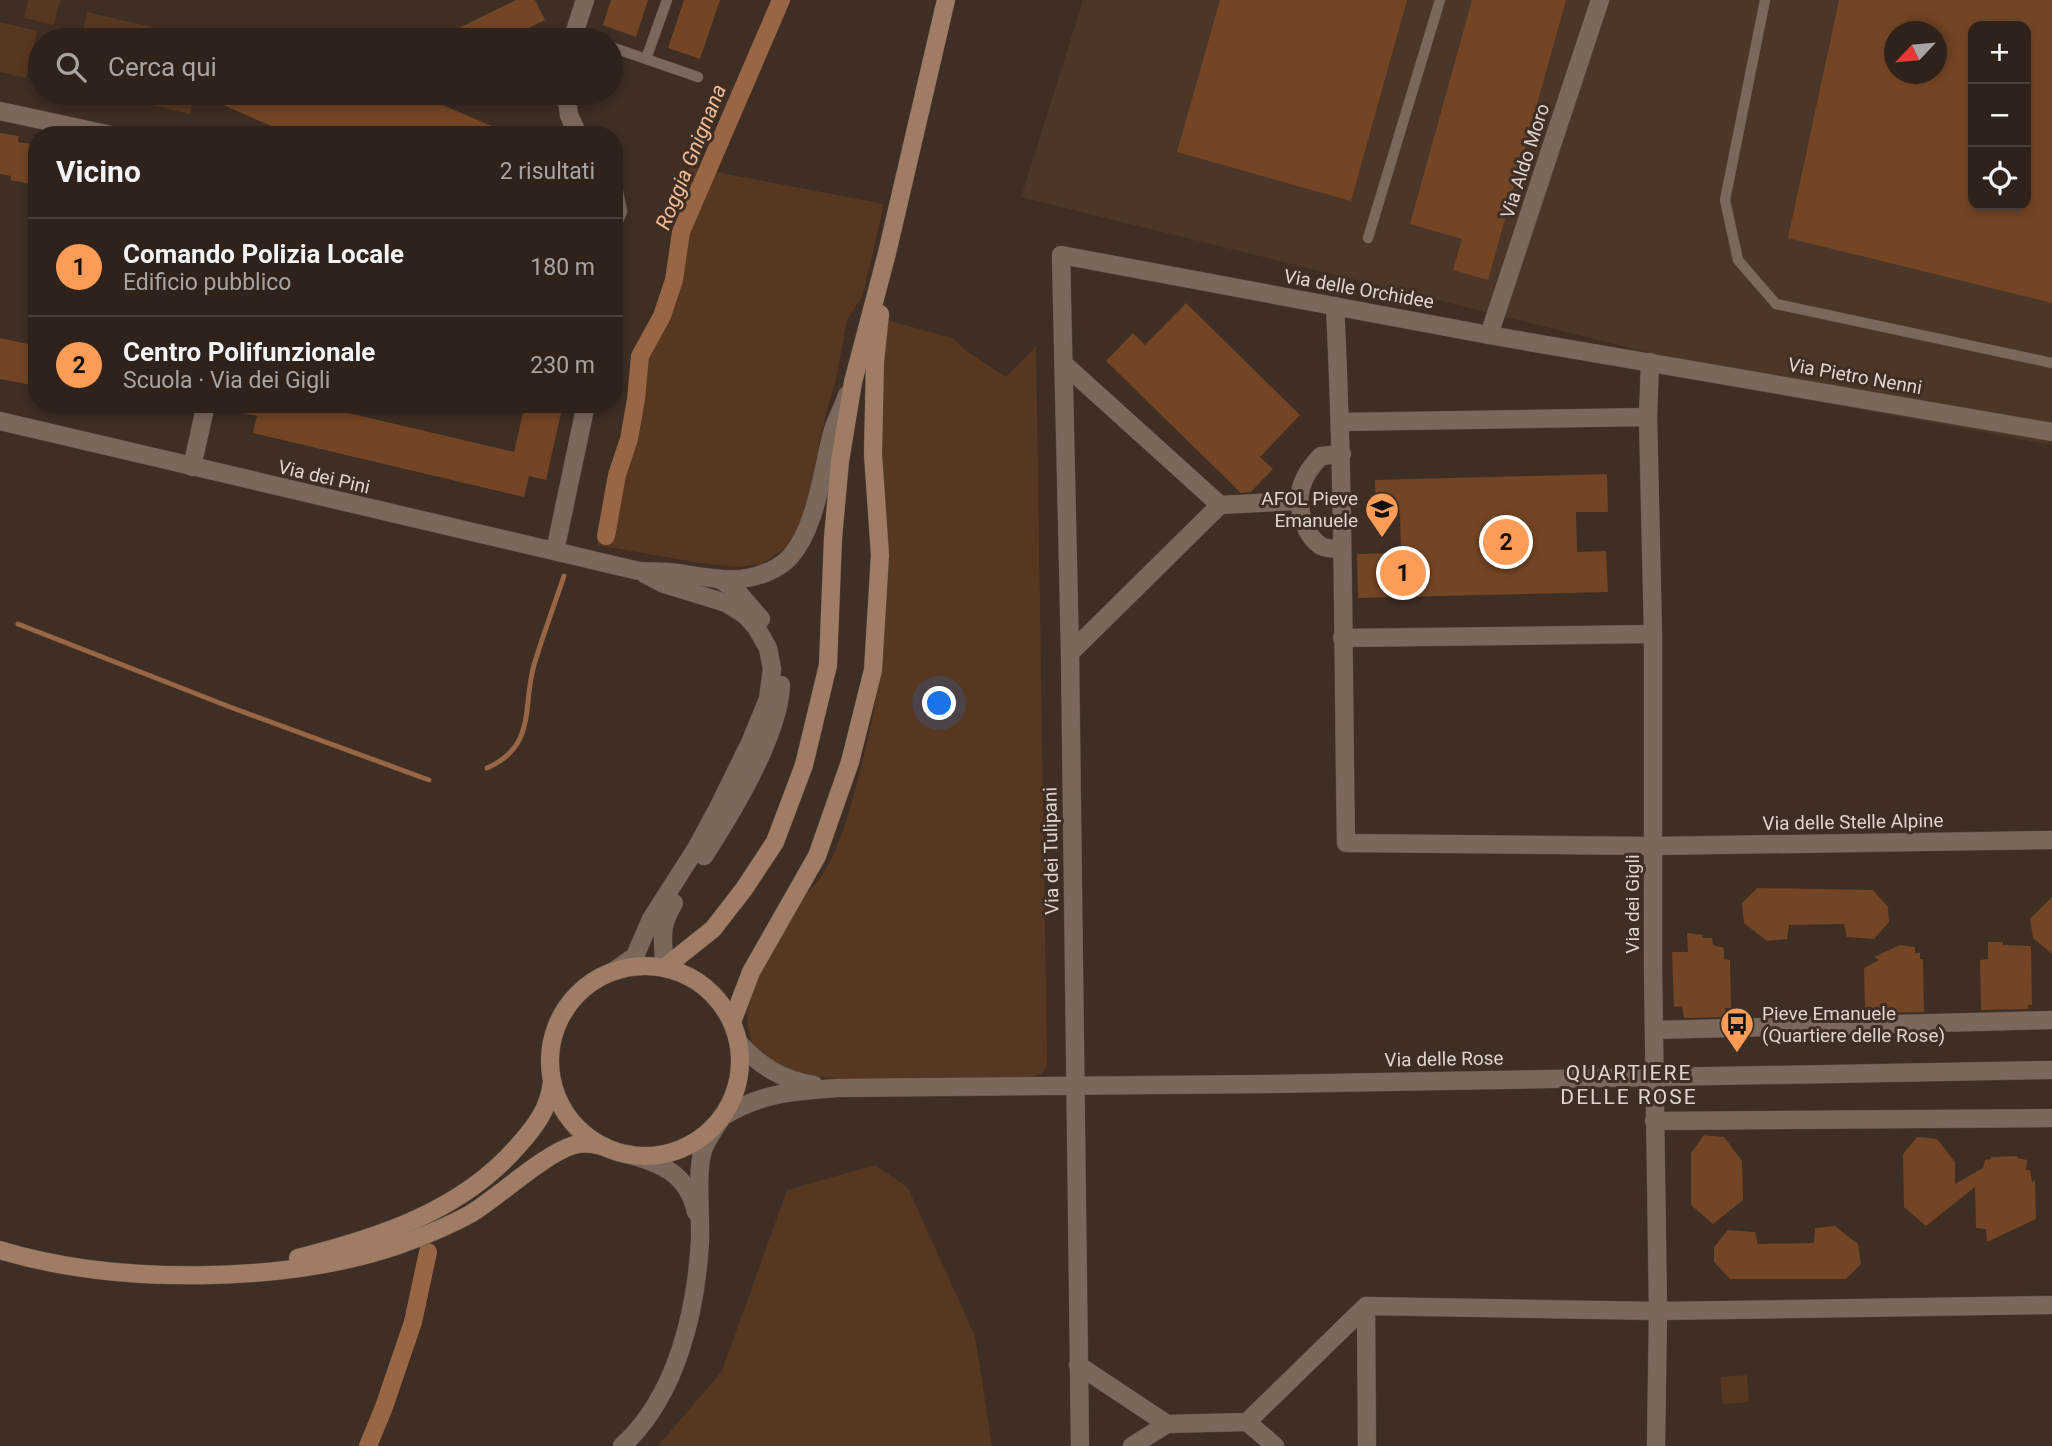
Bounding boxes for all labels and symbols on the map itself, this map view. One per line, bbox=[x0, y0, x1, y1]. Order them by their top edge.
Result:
north arrow bbox=[1884, 21, 1947, 84]
water label: Roggia Gnignana bbox=[651, 81, 731, 233]
street label: Via Aldo Moro bbox=[1496, 101, 1554, 221]
street label: Via delle Orchidee bbox=[1282, 264, 1436, 314]
street label: Via Pietro Nenni bbox=[1786, 353, 1924, 399]
street label: Via dei Pini bbox=[276, 455, 372, 499]
place label: AFOL Pieve Emanuele bbox=[1261, 487, 1358, 532]
school or university icon: AFOL Pieve Emanuele bbox=[1363, 490, 1401, 539]
pin: 2 bbox=[1483, 516, 1529, 568]
pin: 1 bbox=[1380, 547, 1426, 599]
your location bbox=[922, 686, 956, 720]
street label: Via dei Tulipani bbox=[1038, 787, 1064, 915]
street label: Via delle Stelle Alpine bbox=[1762, 809, 1944, 835]
street label: Via dei Gigli bbox=[1621, 854, 1644, 954]
place label: Pieve Emanuele (Quartiere delle Rose) bbox=[1762, 1002, 1945, 1047]
bus stop icon: Pieve Emanuele (Quartiere delle Rose) bbox=[1718, 1005, 1756, 1054]
street label: Via delle Rose bbox=[1384, 1046, 1504, 1072]
district label: QUARTIERE DELLE ROSE bbox=[1560, 1061, 1698, 1109]

